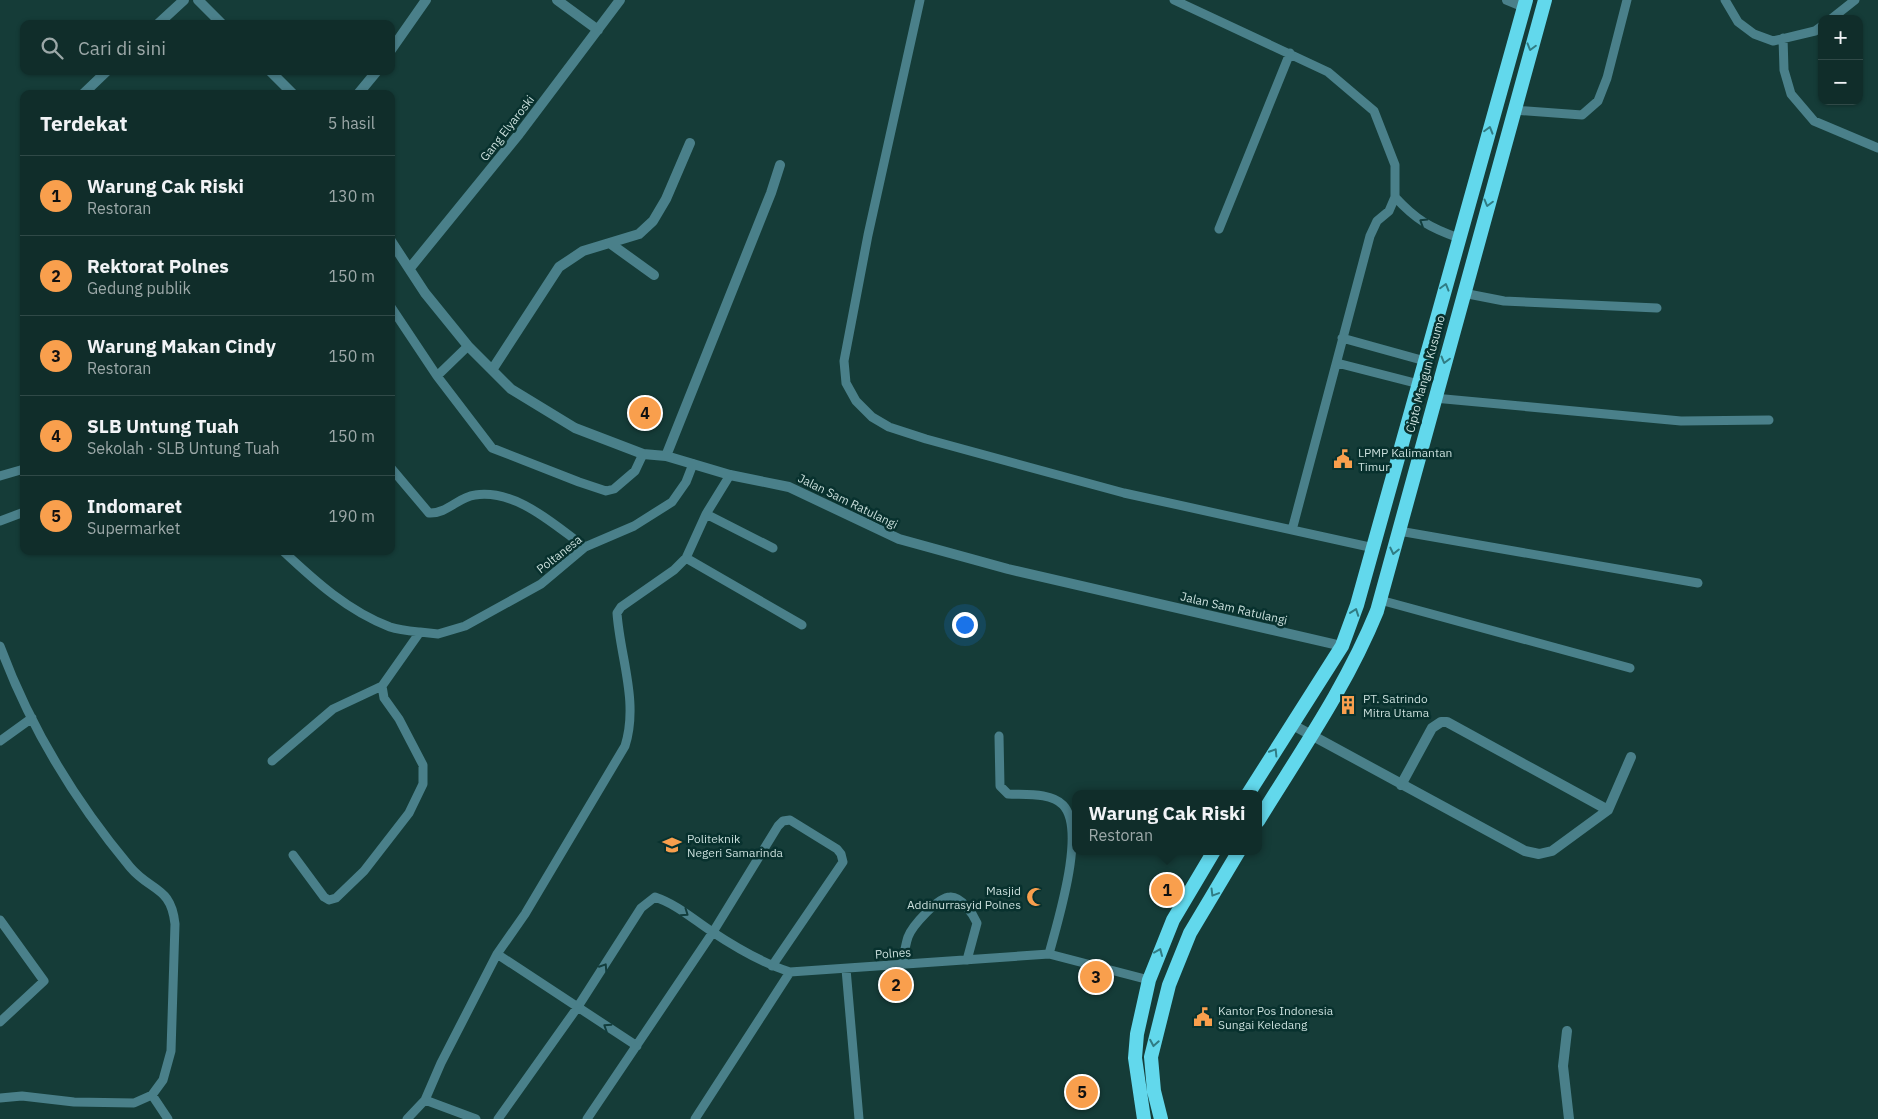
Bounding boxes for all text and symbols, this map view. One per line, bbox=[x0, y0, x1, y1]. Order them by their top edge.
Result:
map controls bbox=[1818, 15, 1863, 105]
button: + bbox=[1818, 15, 1863, 60]
search box bbox=[20, 20, 395, 75]
icon: search bbox=[38, 34, 66, 62]
text: Cari di sini bbox=[78, 36, 166, 60]
one-way arrow bbox=[1526, 42, 1537, 51]
button: − bbox=[1818, 60, 1863, 105]
street label: Gang Elyaroski bbox=[477, 92, 537, 164]
text: Terdekat bbox=[40, 109, 128, 137]
text: 5 hasil bbox=[328, 113, 375, 133]
one-way arrow bbox=[1484, 127, 1494, 135]
text: Warung Cak Riski bbox=[87, 174, 244, 198]
text: 1 bbox=[51, 186, 61, 206]
text: 130 m bbox=[328, 186, 375, 206]
text: Restoran bbox=[87, 198, 151, 218]
one-way arrow bbox=[1483, 199, 1493, 207]
one-way arrow bbox=[1420, 219, 1429, 229]
text: Rektorat Polnes bbox=[87, 254, 229, 278]
text: 2 bbox=[51, 266, 61, 286]
text: 150 m bbox=[328, 266, 375, 286]
text: Gedung publik bbox=[87, 278, 191, 298]
one-way arrow bbox=[1439, 283, 1449, 291]
street label: Cipto Mangun Kusumo bbox=[1402, 313, 1448, 434]
text: Warung Makan Cindy bbox=[87, 334, 276, 358]
text: 3 bbox=[51, 346, 61, 366]
text: 150 m bbox=[328, 346, 375, 366]
one-way arrow bbox=[1440, 356, 1450, 364]
text: Restoran bbox=[87, 358, 151, 378]
pin: 4 bbox=[629, 394, 661, 432]
text: SLB Untung Tuah bbox=[87, 414, 239, 438]
text: 4 bbox=[51, 426, 61, 446]
text: 150 m bbox=[328, 426, 375, 446]
text: Sekolah · SLB Untung Tuah bbox=[87, 438, 280, 458]
place label: LPMP Kalimantan Timur bbox=[1358, 445, 1452, 474]
public building icon: LPMP Kalimantan Timur bbox=[1332, 448, 1354, 470]
street label: Jalan Sam Ratulangi bbox=[796, 470, 900, 532]
text: Indomaret bbox=[87, 494, 182, 518]
text: 5 bbox=[51, 506, 61, 526]
text: 190 m bbox=[328, 506, 375, 526]
text: Supermarket bbox=[87, 518, 180, 538]
street label: Poltanesa bbox=[533, 531, 585, 576]
one-way arrow bbox=[1389, 547, 1400, 556]
street label: Jalan Sam Ratulangi bbox=[1179, 588, 1289, 628]
one-way arrow bbox=[1349, 608, 1359, 617]
your location bbox=[952, 612, 978, 638]
place label: PT. Satrindo Mitra Utama bbox=[1363, 691, 1430, 720]
building icon: PT. Satrindo Mitra Utama bbox=[1337, 694, 1359, 716]
one-way arrow bbox=[1268, 749, 1277, 758]
popup bbox=[1072, 790, 1262, 855]
text: Warung Cak Riski bbox=[1089, 801, 1245, 825]
text: Restoran bbox=[1089, 825, 1153, 845]
place label: Politeknik Negeri Samarinda bbox=[687, 831, 784, 860]
school or university icon: Politeknik Negeri Samarinda bbox=[661, 834, 683, 856]
pin: 1 bbox=[1151, 871, 1183, 909]
place label: Masjid Addinurrasyid Polnes bbox=[907, 883, 1021, 912]
mosque icon: Masjid Addinurrasyid Polnes bbox=[1025, 886, 1047, 908]
one-way arrow bbox=[1210, 887, 1220, 896]
one-way arrow bbox=[679, 907, 689, 916]
street label: Polnes bbox=[874, 944, 912, 962]
one-way arrow bbox=[1153, 948, 1164, 957]
pin: 3 bbox=[1080, 958, 1112, 996]
one-way arrow bbox=[597, 963, 607, 972]
pin: 2 bbox=[880, 966, 912, 1004]
place label: Kantor Pos Indonesia Sungai Keledang bbox=[1218, 1003, 1334, 1032]
public building icon: Kantor Pos Indonesia Sungai Keledang bbox=[1192, 1006, 1214, 1028]
one-way arrow bbox=[603, 1023, 612, 1033]
one-way arrow bbox=[1149, 1038, 1159, 1047]
pin: 5 bbox=[1066, 1073, 1098, 1111]

